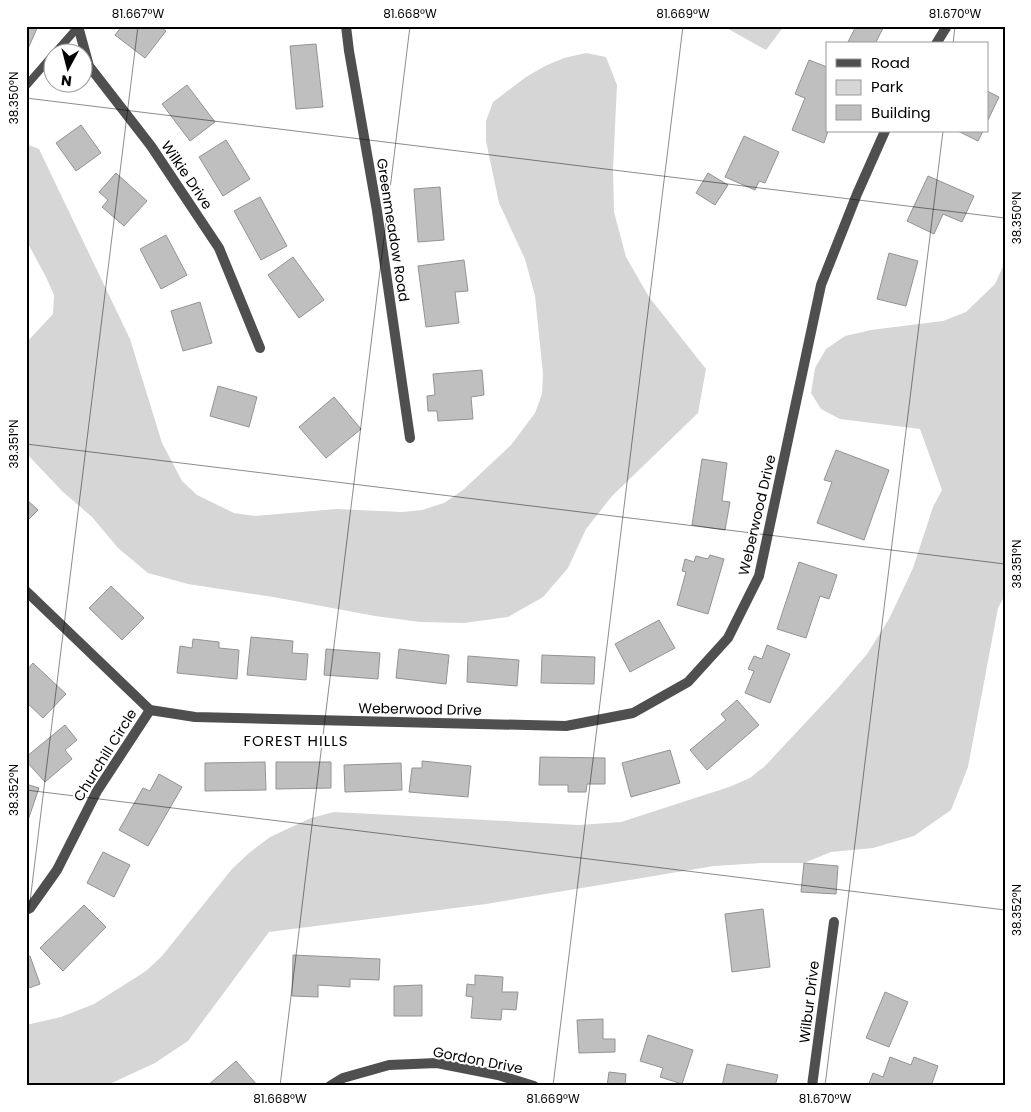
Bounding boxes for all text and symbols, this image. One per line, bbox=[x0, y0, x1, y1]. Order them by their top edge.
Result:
text: 81.667°W bbox=[112, 5, 164, 22]
text: 81.668°W bbox=[383, 5, 437, 22]
text: 81.669°W bbox=[656, 5, 710, 22]
text: 81.670°W bbox=[929, 5, 981, 22]
north arrow bbox=[42, 42, 92, 92]
legend bbox=[826, 42, 988, 132]
text: Road bbox=[871, 52, 910, 73]
text: N bbox=[60, 70, 73, 91]
text: 38.350°N bbox=[5, 72, 22, 124]
text: Park bbox=[871, 76, 903, 97]
text: Building bbox=[871, 102, 931, 123]
street label: Wilkie Drive bbox=[157, 137, 217, 213]
street label: Greenmeadow Road bbox=[372, 157, 414, 303]
text: 38.350°N bbox=[1008, 192, 1025, 244]
text: 38.351°N bbox=[5, 420, 22, 468]
street label: Weberwood Drive bbox=[733, 452, 781, 577]
text: 38.351°N bbox=[1008, 540, 1025, 588]
street label: Weberwood Drive bbox=[358, 698, 482, 720]
street label: Churchill Circle bbox=[69, 705, 142, 805]
district label: FOREST HILLS bbox=[244, 730, 348, 751]
text: 38.352°N bbox=[5, 764, 22, 816]
text: 38.352°N bbox=[1008, 884, 1025, 936]
street label: Wilbur Drive bbox=[794, 959, 824, 1044]
street label: Gordon Drive bbox=[431, 1041, 525, 1079]
text: 81.668°W bbox=[253, 1090, 307, 1107]
text: 81.669°W bbox=[526, 1090, 580, 1107]
text: 81.670°W bbox=[799, 1090, 851, 1107]

